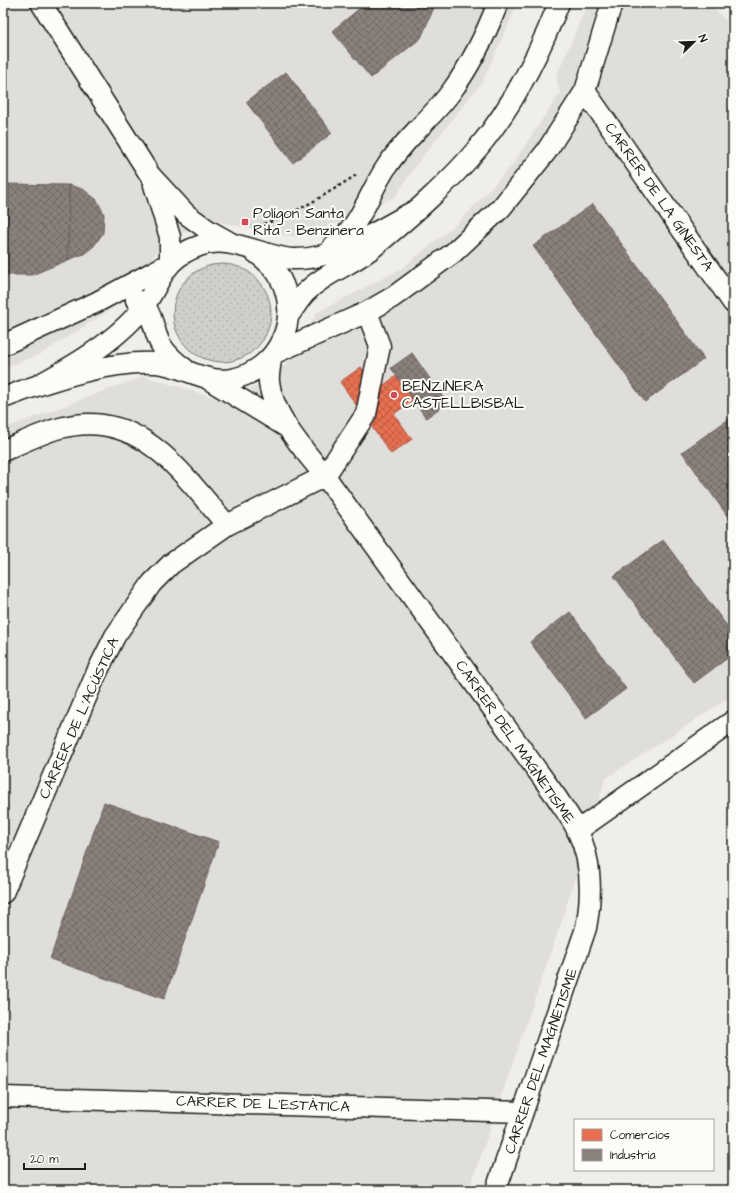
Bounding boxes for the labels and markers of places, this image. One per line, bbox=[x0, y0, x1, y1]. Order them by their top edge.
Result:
place label: Polígon Santa Rita - Benzinera bbox=[253, 203, 364, 241]
marker: Polígon Santa Rita - Benzinera bbox=[240, 217, 250, 227]
place label: BENZINERA CASTELLBISBAL bbox=[402, 376, 525, 414]
marker: BENZINERA CASTELLBISBAL bbox=[389, 390, 399, 400]

